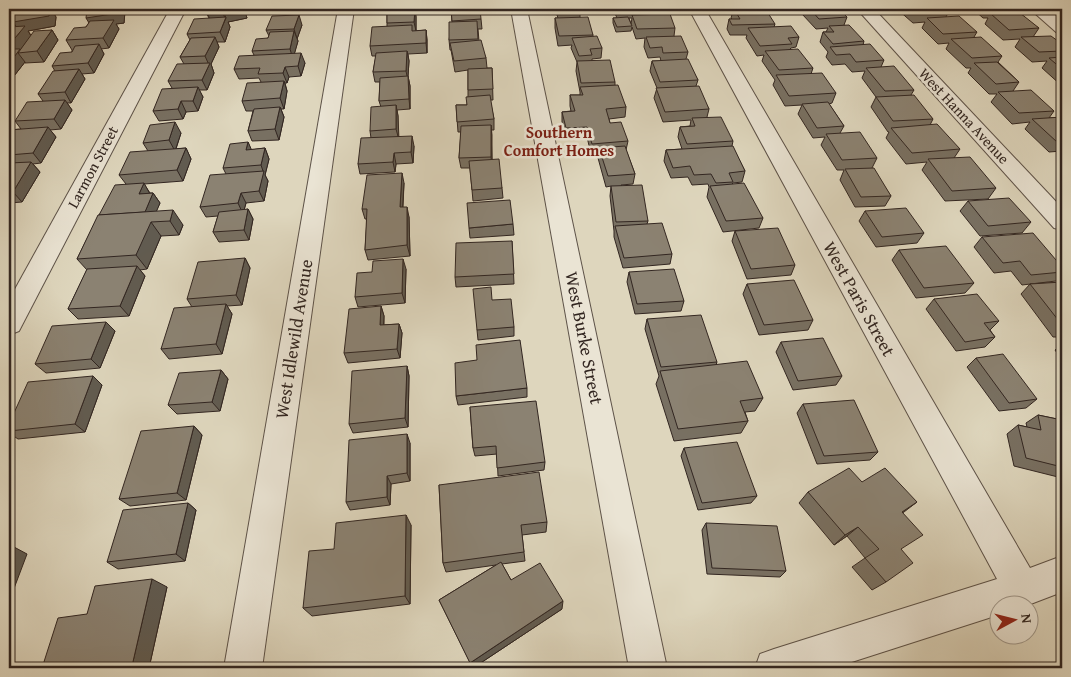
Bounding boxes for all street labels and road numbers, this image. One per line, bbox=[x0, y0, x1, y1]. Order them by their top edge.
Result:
street label: West Hanna Avenue bbox=[914, 63, 1014, 168]
street label: Larmon Street bbox=[62, 121, 123, 212]
street label: West Paris Street bbox=[817, 236, 903, 362]
street label: West Idlewild Avenue bbox=[268, 257, 319, 421]
street label: West Burke Street bbox=[558, 269, 611, 407]

